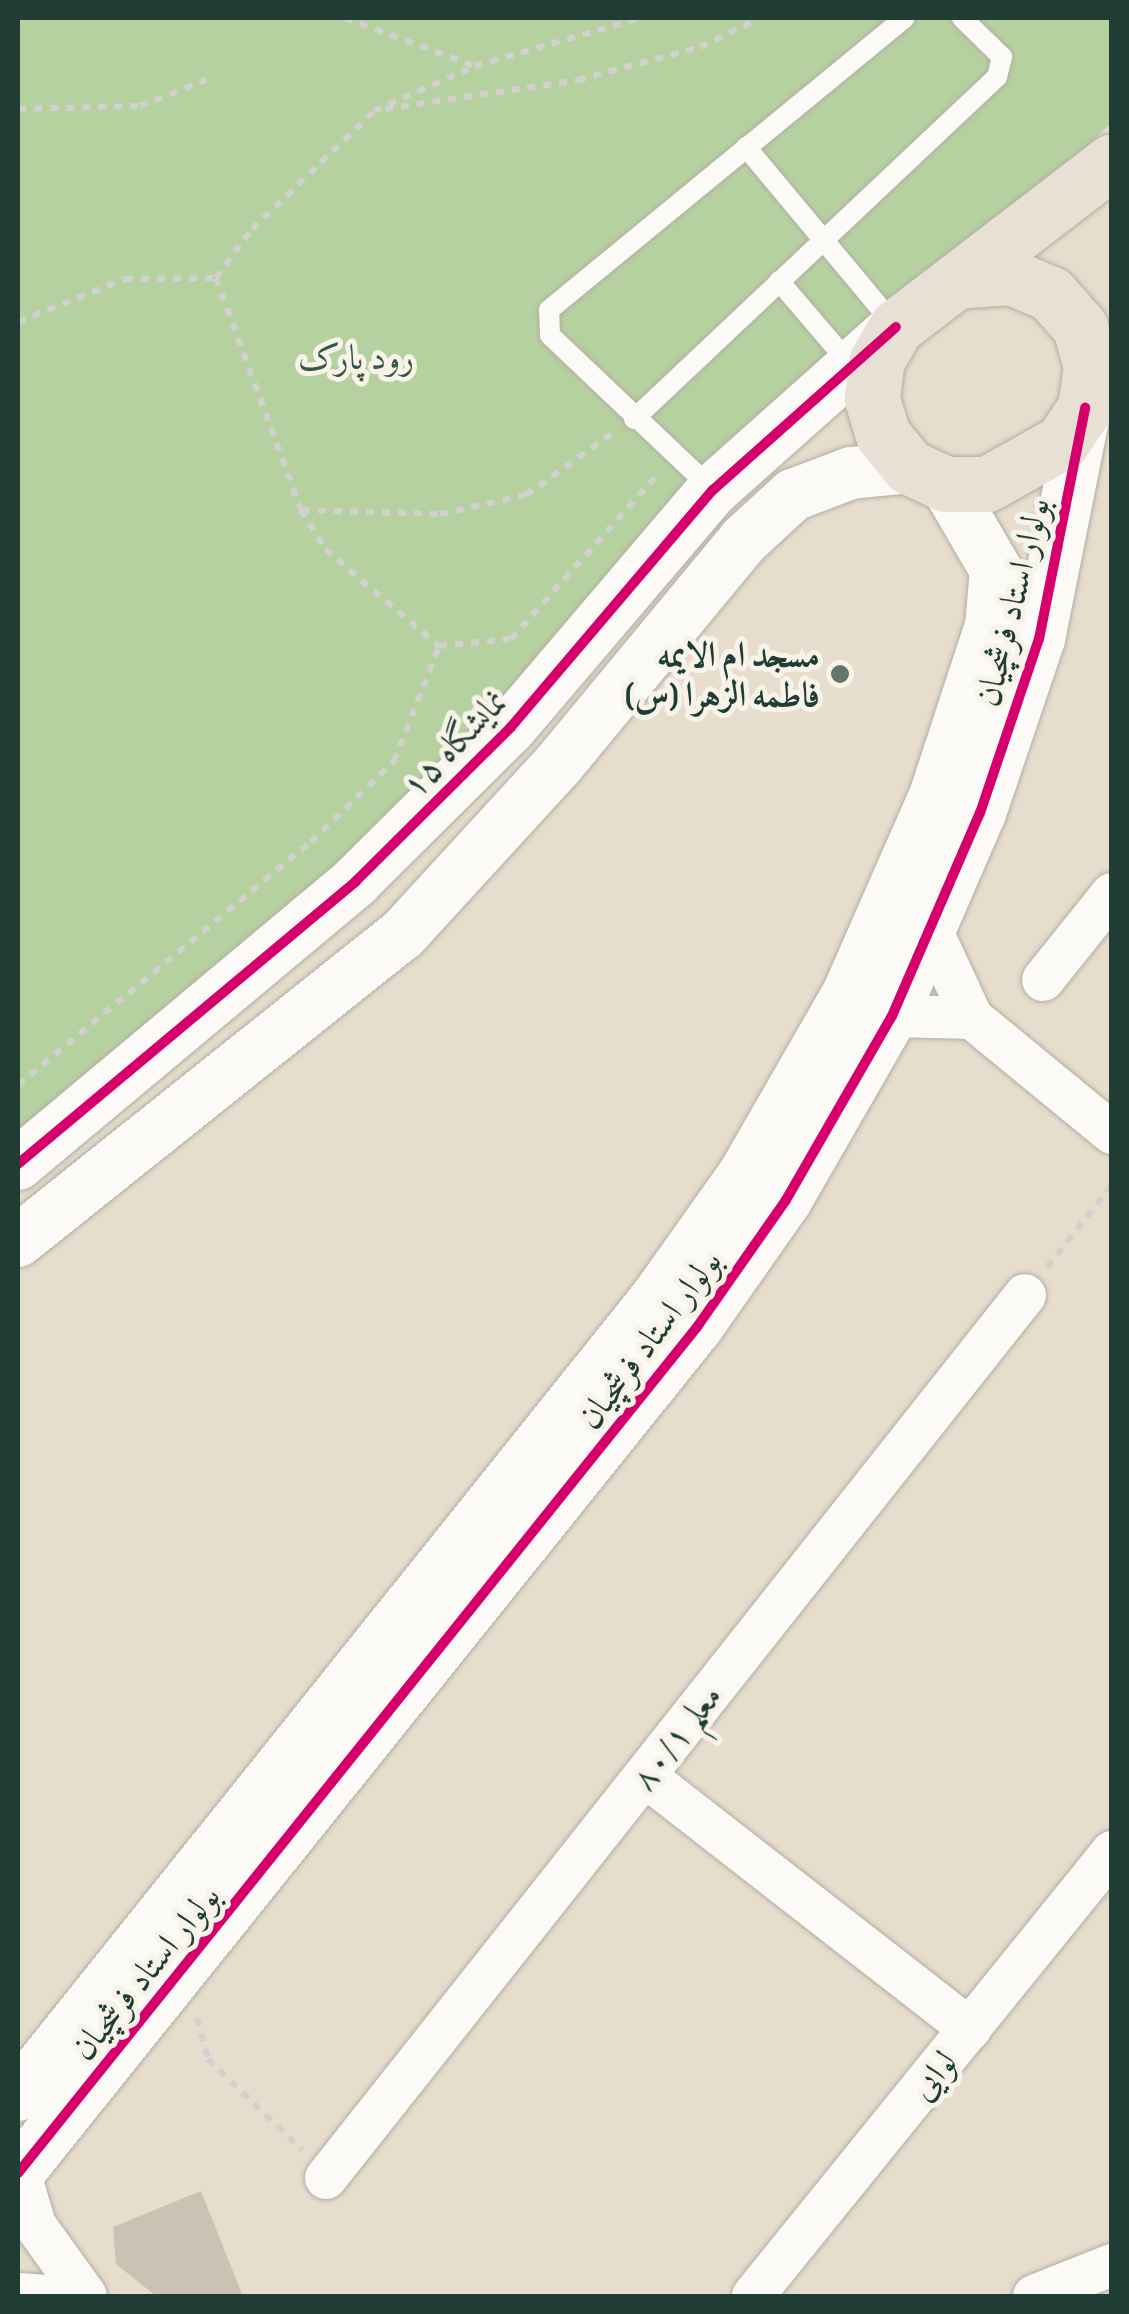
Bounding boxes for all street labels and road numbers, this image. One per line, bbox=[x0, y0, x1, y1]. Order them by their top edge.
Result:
street label: بولوار استاد فرشچیان bbox=[966, 493, 1058, 711]
street label: نمایشگاه ۱۵ bbox=[392, 680, 516, 806]
street label: بولوار استاد فرشچیان bbox=[568, 1241, 730, 1437]
street label: معلم ۸۰/۱ bbox=[622, 1676, 730, 1798]
street label: بولوار استاد فرشچیان bbox=[61, 1876, 229, 2068]
street label: لوایی bbox=[900, 2042, 966, 2108]

